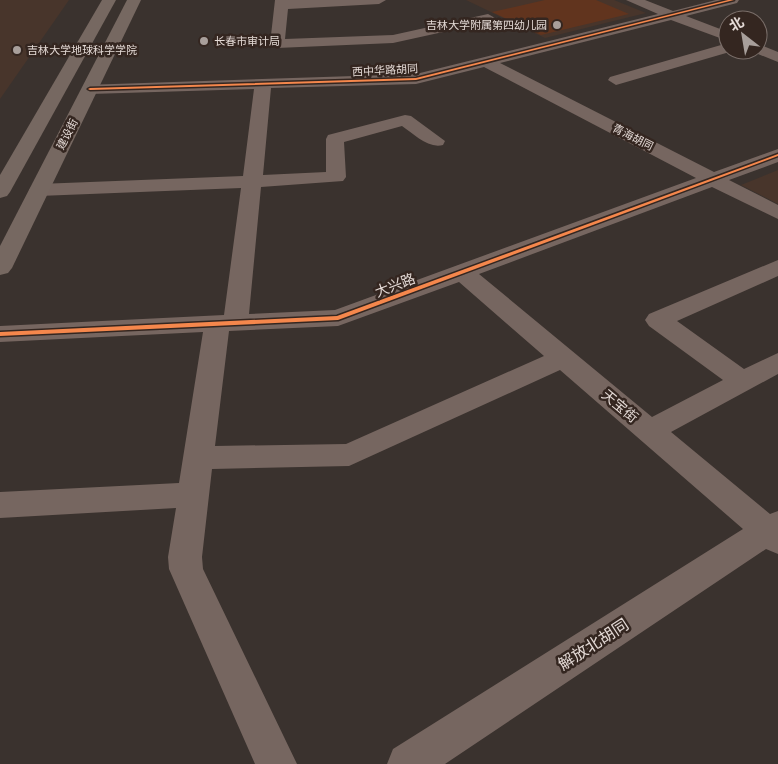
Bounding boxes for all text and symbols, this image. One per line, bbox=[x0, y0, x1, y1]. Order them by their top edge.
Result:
north arrow bbox=[718, 10, 768, 60]
text: 北 bbox=[726, 13, 746, 34]
place label: 吉林大学附属第四幼儿园 bbox=[426, 19, 547, 32]
marker: 吉林大学附属第四幼儿园 bbox=[551, 19, 563, 31]
marker: 长春市审计局 bbox=[198, 35, 210, 47]
place label: 长春市审计局 bbox=[214, 35, 280, 48]
marker: 吉林大学地球科学学院 bbox=[11, 44, 23, 56]
place label: 吉林大学地球科学学院 bbox=[27, 44, 137, 57]
street label: 西中华路胡同 bbox=[352, 62, 418, 79]
street label: 建设街 bbox=[54, 117, 81, 152]
street label: 青海胡同 bbox=[610, 122, 655, 153]
street label: 大兴路 bbox=[373, 270, 417, 300]
street label: 天宝街 bbox=[599, 386, 641, 426]
street label: 解放北胡同 bbox=[555, 615, 632, 674]

